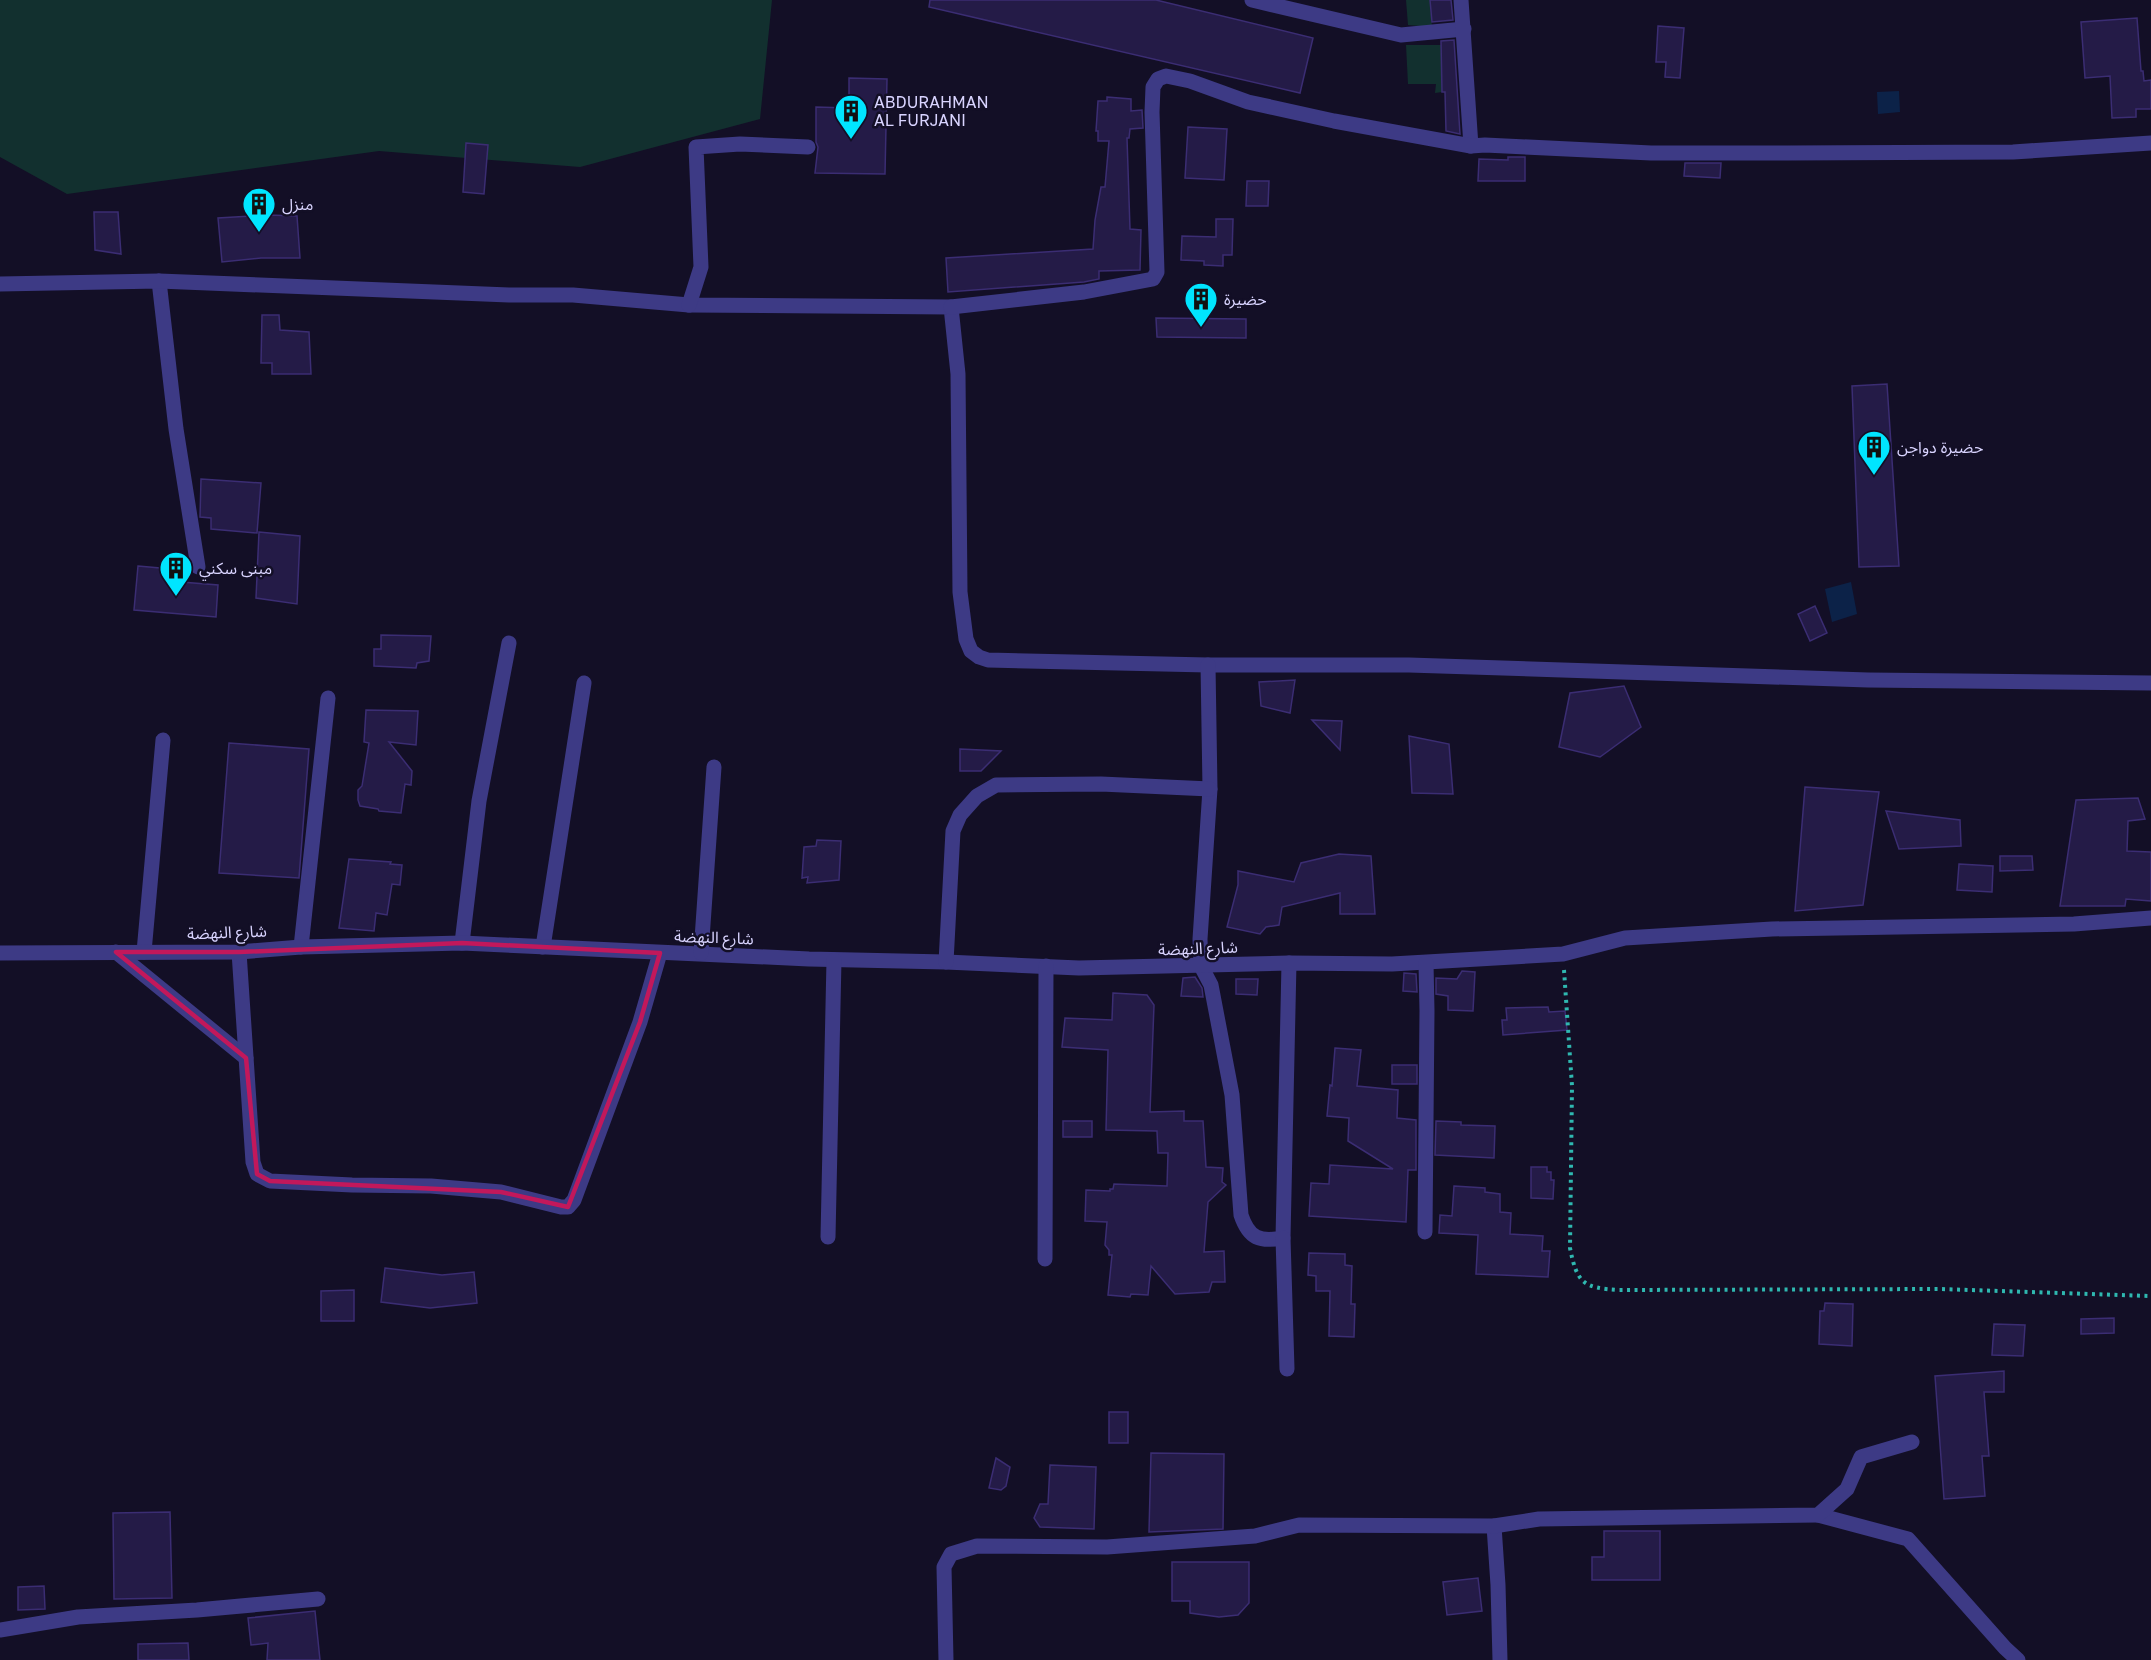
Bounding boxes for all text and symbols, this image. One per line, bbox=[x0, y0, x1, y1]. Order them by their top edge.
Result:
place label: ABDURAHMAN AL FURJANI bbox=[874, 92, 989, 130]
building icon: ABDURAHMAN AL FURJANI bbox=[833, 93, 869, 140]
building icon: منزل bbox=[241, 186, 277, 233]
place label: منزل bbox=[282, 194, 313, 215]
building icon: حضيرة bbox=[1183, 281, 1219, 328]
place label: حضيرة bbox=[1224, 289, 1267, 309]
building icon: حضيرة دواجن bbox=[1856, 429, 1892, 476]
place label: حضيرة دواجن bbox=[1897, 437, 1983, 457]
building icon: مبنى سكني bbox=[158, 550, 194, 597]
place label: مبنى سكني bbox=[199, 558, 272, 581]
street label: شارع النهضة bbox=[187, 921, 267, 946]
street label: شارع النهضة bbox=[674, 926, 754, 951]
street label: شارع النهضة bbox=[1158, 937, 1238, 962]

